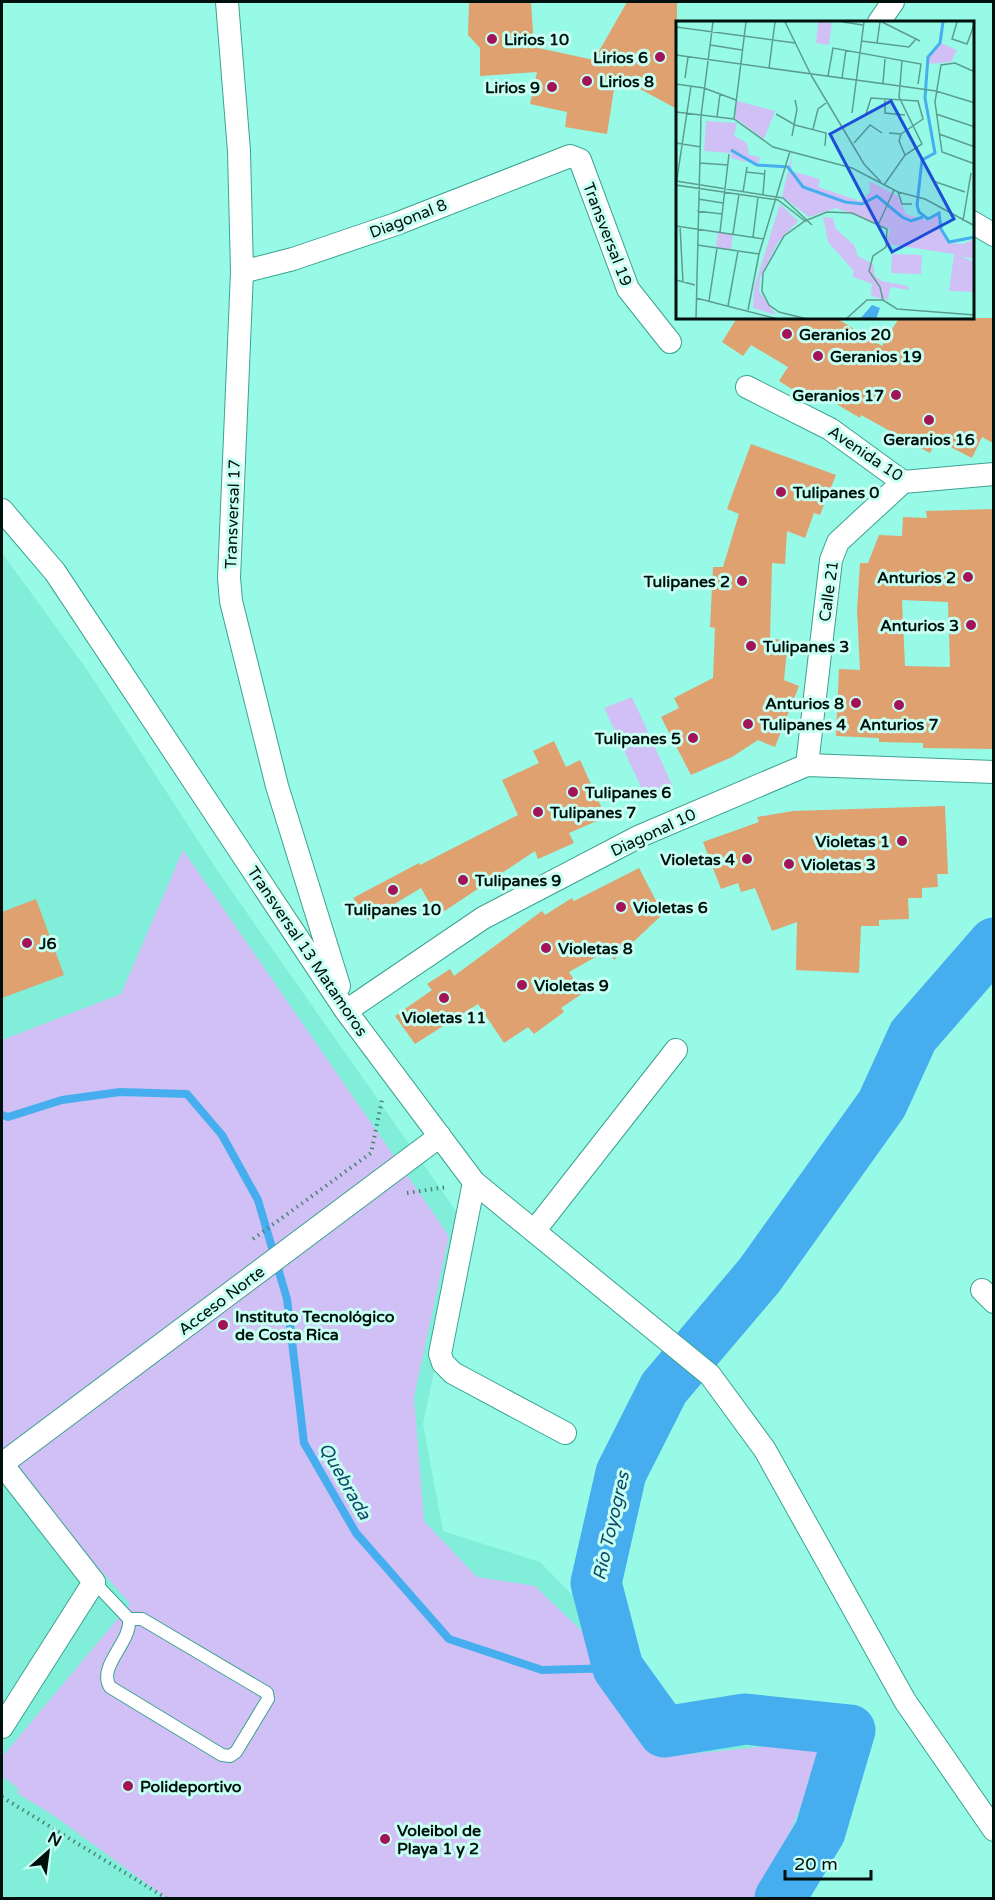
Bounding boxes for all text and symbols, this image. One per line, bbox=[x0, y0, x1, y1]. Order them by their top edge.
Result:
inset map bbox=[676, 21, 974, 320]
place label: Lirios 10 bbox=[504, 30, 569, 50]
marker: Lirios 10 bbox=[485, 32, 499, 46]
place label: Lirios 6 bbox=[593, 48, 648, 68]
marker: Lirios 6 bbox=[653, 50, 667, 64]
place label: Lirios 8 bbox=[599, 72, 654, 92]
marker: Lirios 8 bbox=[580, 74, 594, 88]
place label: Lirios 9 bbox=[485, 78, 540, 98]
marker: Lirios 9 bbox=[545, 80, 559, 94]
street label: Transversal 19 bbox=[578, 180, 636, 289]
street label: Diagonal 8 bbox=[367, 195, 450, 243]
place label: Geranios 20 bbox=[799, 325, 891, 345]
marker: Geranios 20 bbox=[780, 327, 794, 341]
place label: Geranios 19 bbox=[830, 347, 922, 367]
marker: Geranios 19 bbox=[811, 349, 825, 363]
place label: Geranios 17 bbox=[792, 386, 884, 406]
marker: Geranios 17 bbox=[889, 388, 903, 402]
marker: Geranios 16 bbox=[922, 413, 936, 427]
street label: Avenida 10 bbox=[824, 422, 907, 486]
place label: Geranios 16 bbox=[883, 430, 975, 450]
street label: Transversal 17 bbox=[221, 459, 245, 569]
place label: Tulipanes 0 bbox=[792, 483, 879, 503]
marker: Tulipanes 0 bbox=[774, 485, 788, 499]
street label: Calle 21 bbox=[815, 559, 843, 623]
place label: Anturios 2 bbox=[877, 568, 956, 588]
marker: Anturios 2 bbox=[961, 570, 975, 584]
place label: Tulipanes 2 bbox=[643, 572, 730, 592]
marker: Tulipanes 2 bbox=[735, 574, 749, 588]
place label: Anturios 3 bbox=[880, 616, 959, 636]
marker: Anturios 3 bbox=[964, 618, 978, 632]
place label: Tulipanes 3 bbox=[762, 637, 849, 657]
marker: Tulipanes 3 bbox=[744, 639, 758, 653]
place label: Anturios 8 bbox=[765, 694, 844, 714]
marker: Anturios 8 bbox=[849, 696, 863, 710]
marker: Anturios 7 bbox=[892, 698, 906, 712]
place label: Tulipanes 4 bbox=[759, 715, 846, 735]
place label: Anturios 7 bbox=[860, 715, 938, 735]
marker: Tulipanes 4 bbox=[741, 717, 755, 731]
place label: Tulipanes 5 bbox=[594, 729, 681, 749]
marker: Tulipanes 5 bbox=[686, 731, 700, 745]
place label: Tulipanes 6 bbox=[584, 783, 671, 803]
marker: Tulipanes 6 bbox=[566, 785, 580, 799]
place label: Tulipanes 7 bbox=[549, 803, 636, 823]
street label: Diagonal 10 bbox=[608, 804, 699, 861]
marker: Tulipanes 7 bbox=[531, 805, 545, 819]
place label: Violetas 1 bbox=[815, 832, 890, 852]
marker: Violetas 1 bbox=[895, 834, 909, 848]
place label: Violetas 4 bbox=[660, 850, 735, 870]
marker: Violetas 4 bbox=[740, 852, 754, 866]
place label: Violetas 3 bbox=[801, 855, 876, 875]
marker: Violetas 3 bbox=[782, 857, 796, 871]
street label: Transversal 13 Matamoros bbox=[243, 863, 372, 1040]
place label: Tulipanes 9 bbox=[474, 871, 561, 891]
marker: Tulipanes 9 bbox=[456, 873, 470, 887]
marker: Tulipanes 10 bbox=[386, 883, 400, 897]
place label: Violetas 6 bbox=[633, 898, 708, 918]
place label: Tulipanes 10 bbox=[344, 900, 441, 920]
marker: Violetas 6 bbox=[614, 900, 628, 914]
place label: J6 bbox=[38, 934, 57, 954]
marker: J6 bbox=[20, 936, 34, 950]
place label: Violetas 8 bbox=[558, 939, 633, 959]
marker: Violetas 8 bbox=[539, 941, 553, 955]
place label: Violetas 9 bbox=[534, 976, 609, 996]
marker: Violetas 9 bbox=[515, 978, 529, 992]
marker: Violetas 11 bbox=[437, 991, 451, 1005]
place label: Violetas 11 bbox=[402, 1008, 486, 1028]
street label: Acceso Norte bbox=[175, 1262, 269, 1340]
place label: Instituto Tecnológico de Costa Rica bbox=[235, 1307, 395, 1345]
marker: Instituto Tecnológico de Costa Rica bbox=[216, 1318, 230, 1332]
water label: Quebrada bbox=[314, 1438, 376, 1524]
water label: Río Toyogres bbox=[588, 1468, 634, 1582]
place label: Polideportivo bbox=[140, 1777, 242, 1797]
marker: Polideportivo bbox=[121, 1779, 135, 1793]
place label: Voleibol de Playa 1 y 2 bbox=[397, 1821, 481, 1859]
north arrow bbox=[18, 1822, 78, 1882]
text: N bbox=[44, 1828, 65, 1851]
marker: Voleibol de Playa 1 y 2 bbox=[378, 1832, 392, 1846]
scale bar bbox=[785, 1843, 870, 1881]
text: 20 m bbox=[794, 1853, 838, 1875]

